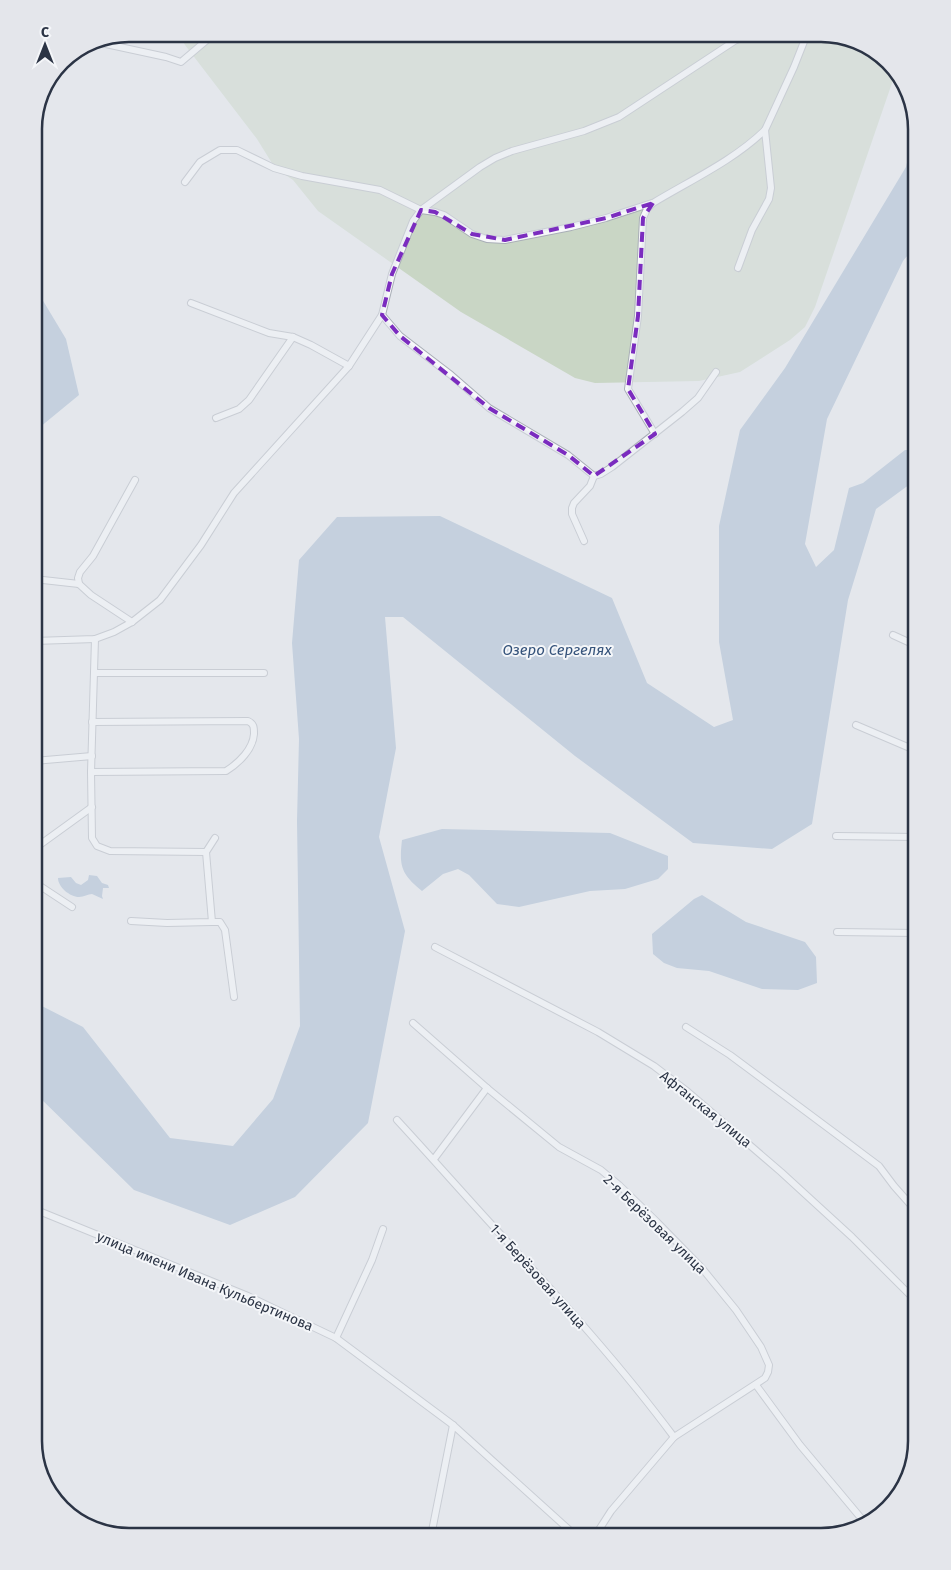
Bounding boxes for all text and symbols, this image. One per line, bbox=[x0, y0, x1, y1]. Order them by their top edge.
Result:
north arrow bbox=[20, 20, 70, 70]
text: С bbox=[41, 24, 49, 41]
water label: Озеро Сергелях bbox=[502, 641, 612, 659]
street label: Афганская улица bbox=[657, 1067, 755, 1151]
street label: 2-я Берёзовая улица bbox=[600, 1171, 709, 1278]
street label: 1-я Берёзовая улица bbox=[486, 1220, 589, 1332]
street label: улица имени Ивана Кульбертинова bbox=[94, 1228, 316, 1335]

